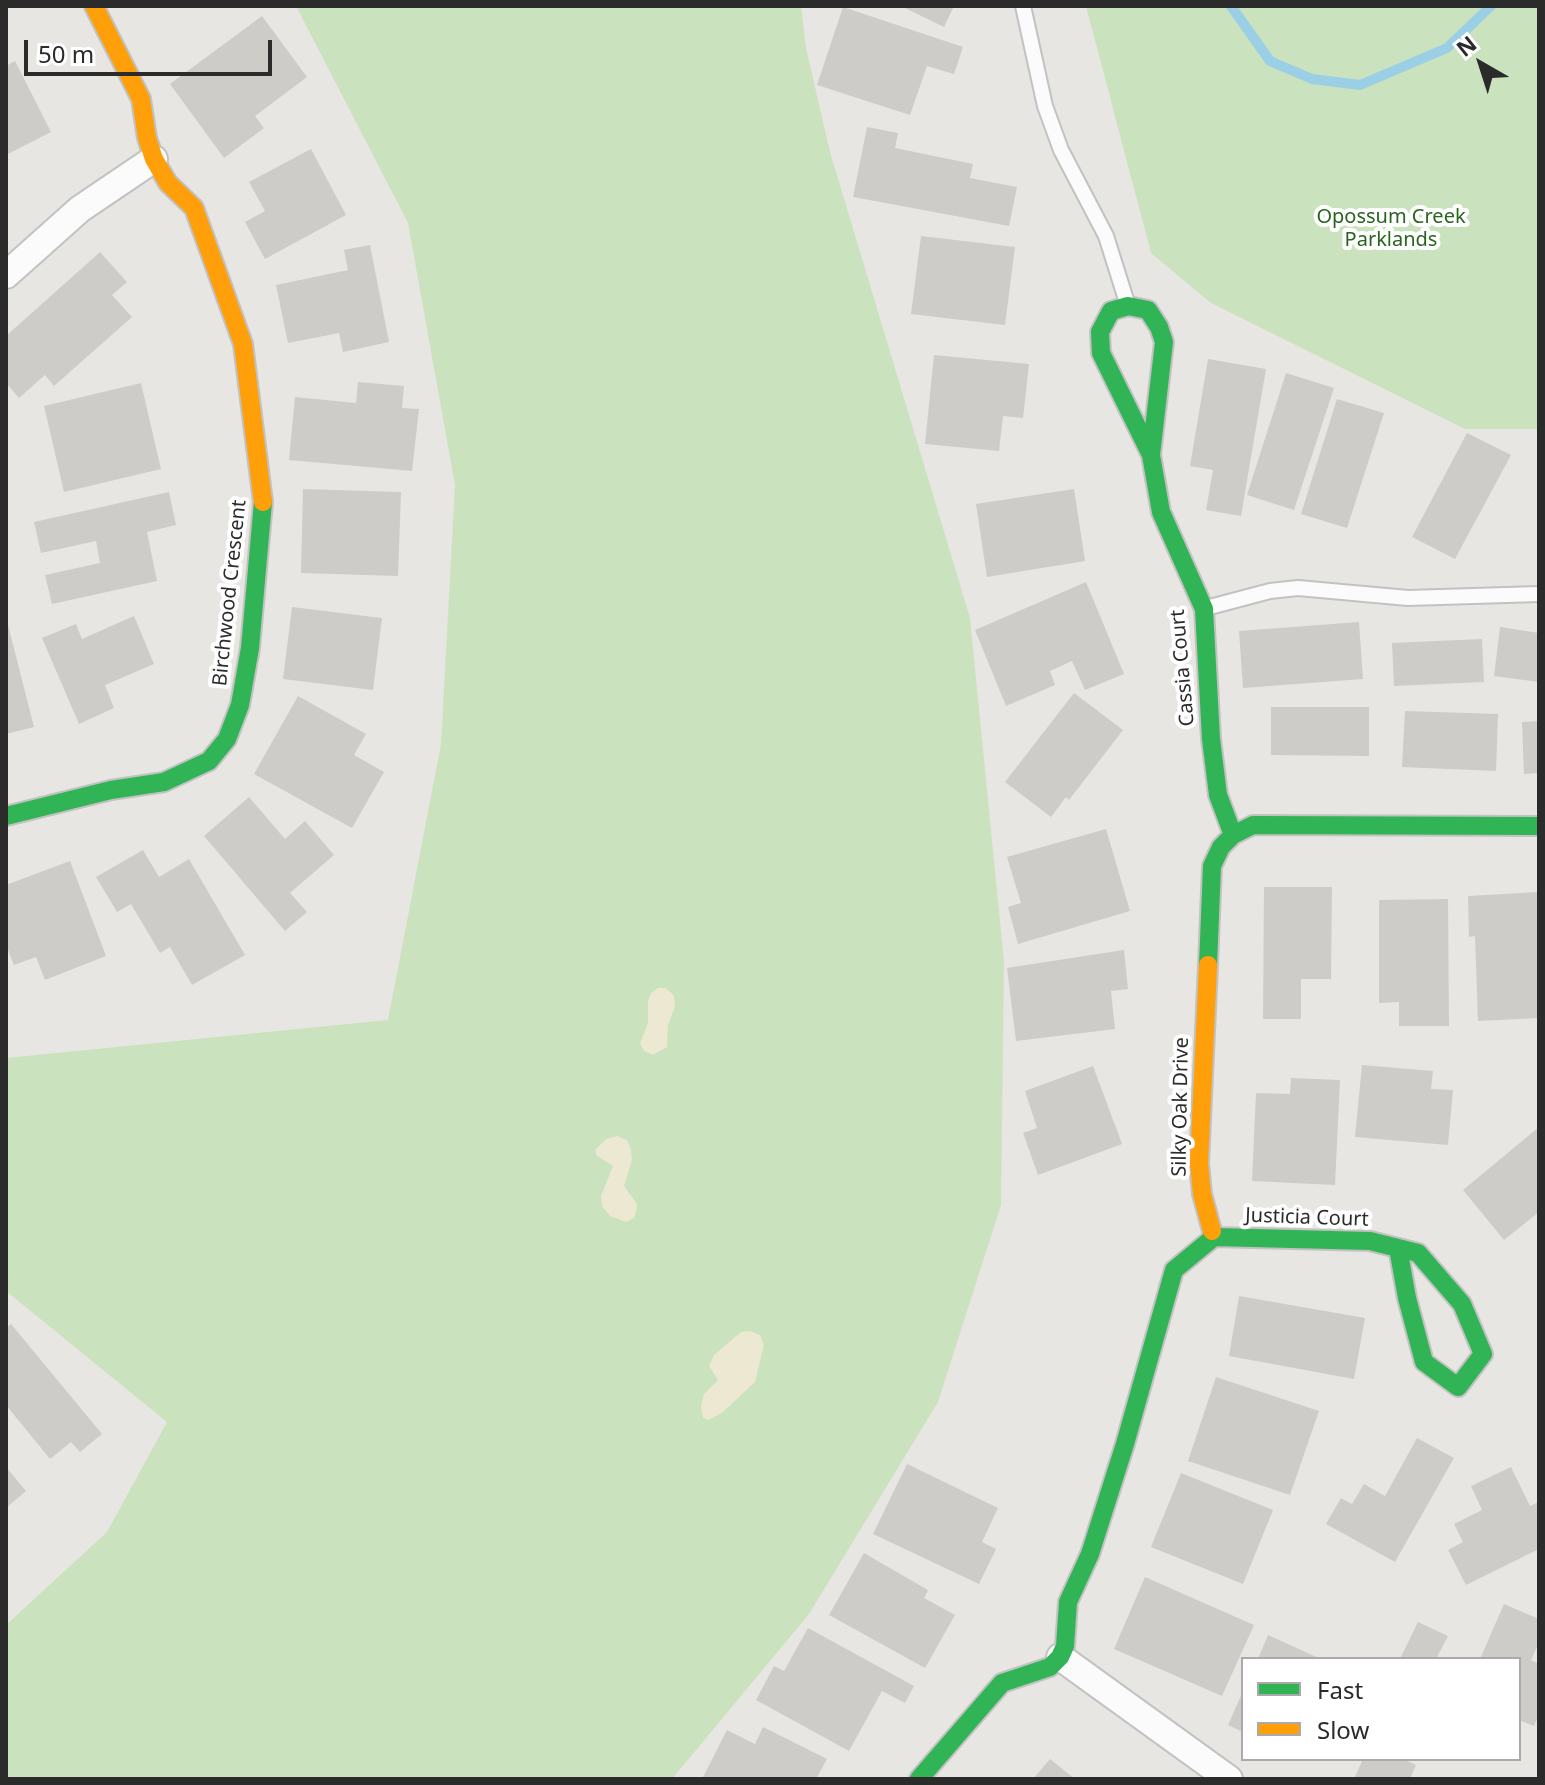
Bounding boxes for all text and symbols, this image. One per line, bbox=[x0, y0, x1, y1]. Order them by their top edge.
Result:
scale bar bbox=[28, 24, 276, 74]
north arrow bbox=[1441, 24, 1521, 104]
text: N bbox=[1449, 28, 1482, 63]
text: 50 m bbox=[38, 37, 94, 70]
park label: Opossum Creek Parklands bbox=[1316, 205, 1466, 252]
street label: Birchwood Crescent bbox=[208, 499, 252, 687]
street label: Cassia Court bbox=[1166, 609, 1200, 727]
street label: Silky Oak Drive bbox=[1168, 1037, 1194, 1177]
street label: Justicia Court bbox=[1245, 1204, 1369, 1232]
legend bbox=[1241, 1657, 1521, 1761]
text: Fast bbox=[1317, 1673, 1363, 1706]
text: Slow bbox=[1317, 1713, 1369, 1746]

